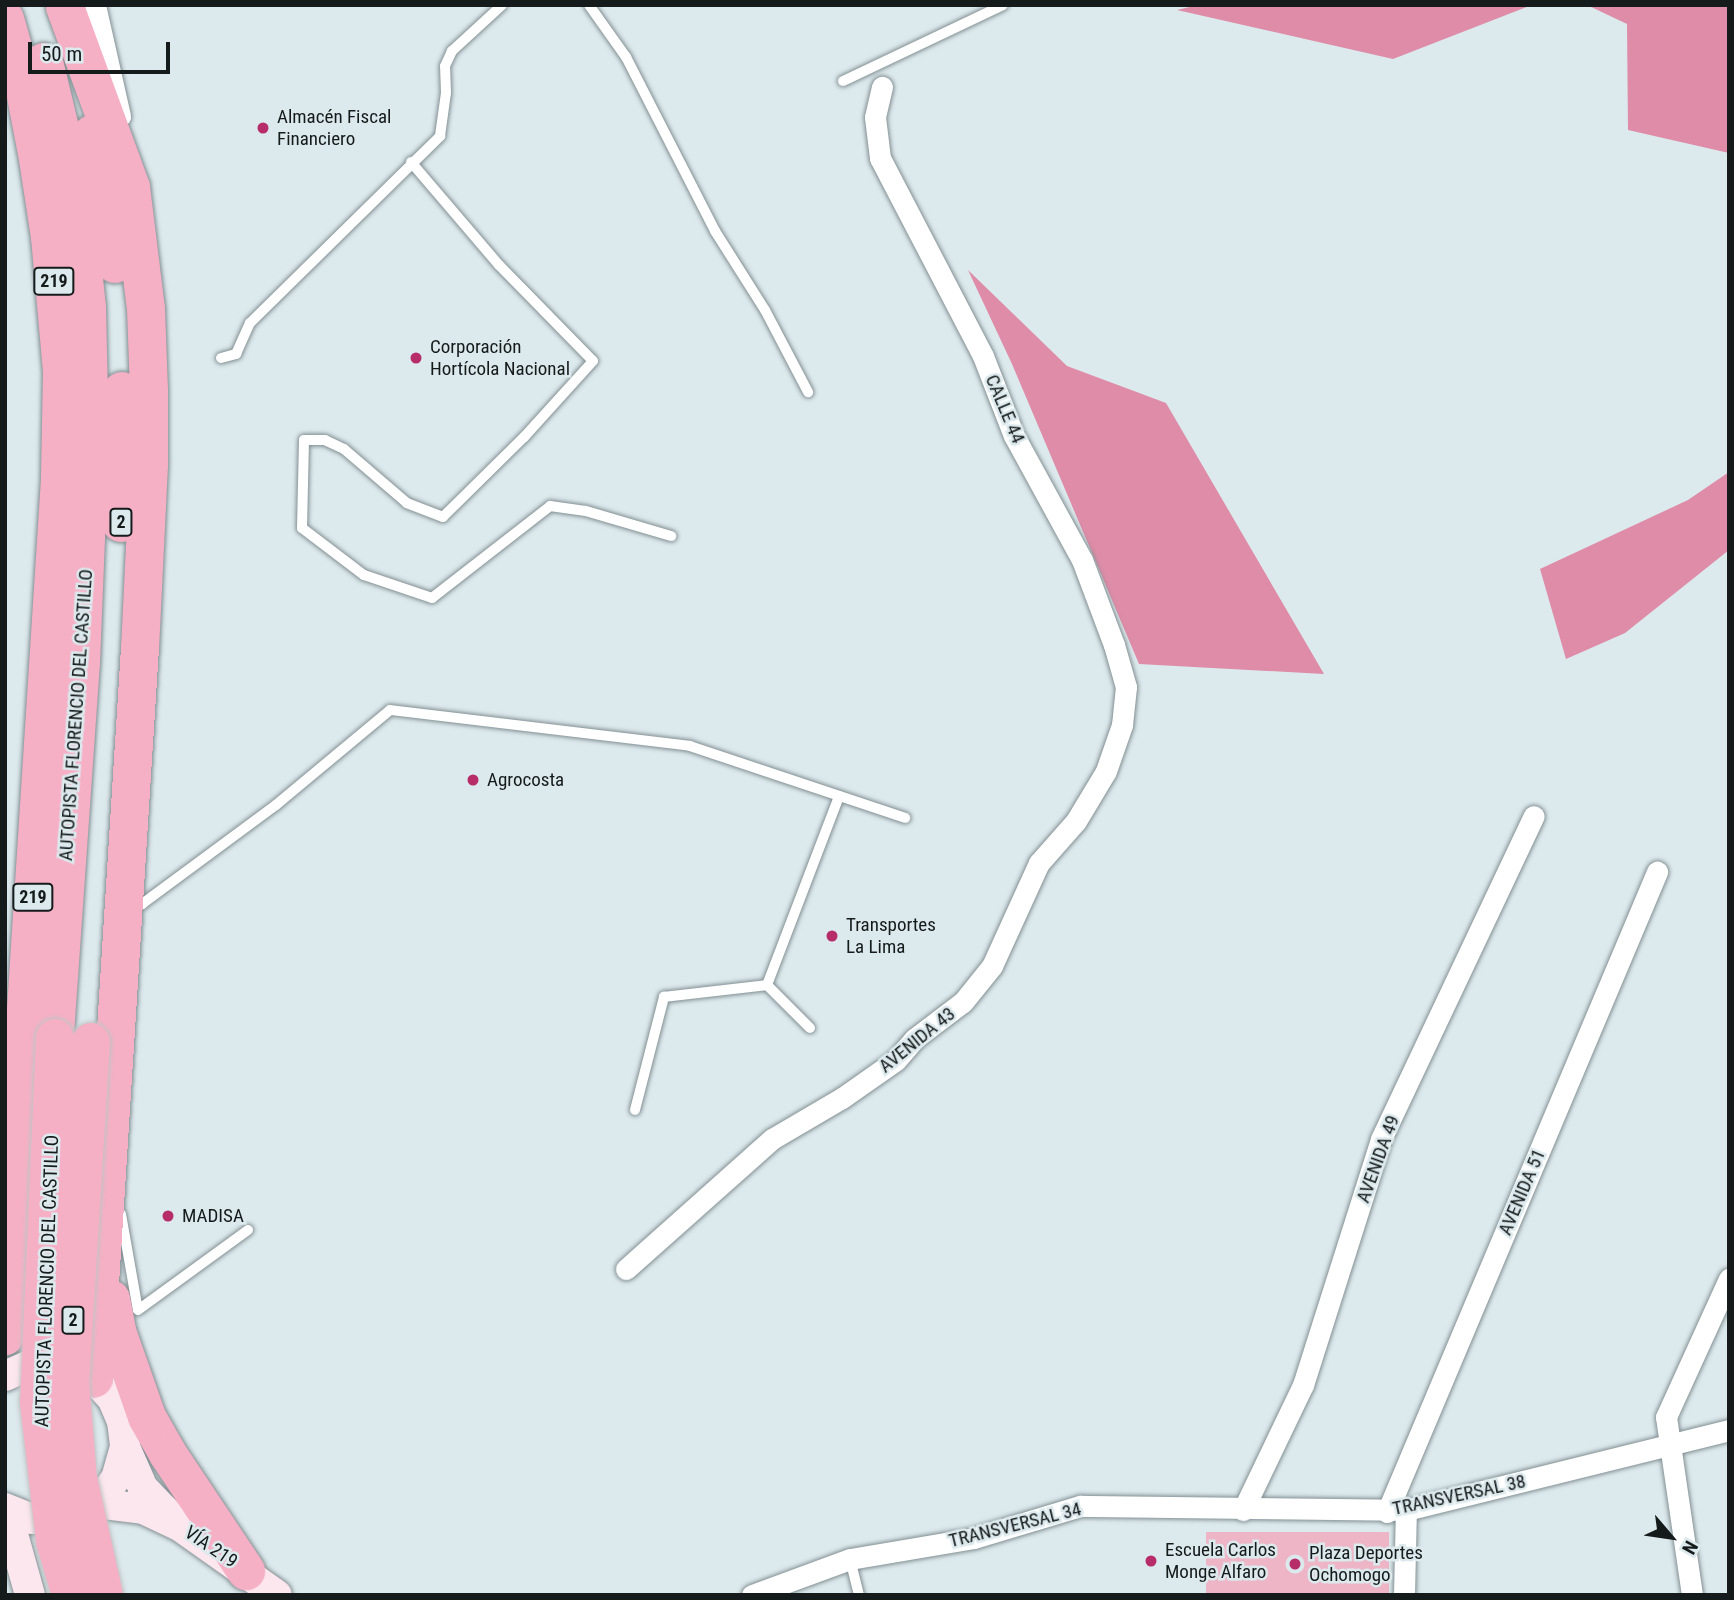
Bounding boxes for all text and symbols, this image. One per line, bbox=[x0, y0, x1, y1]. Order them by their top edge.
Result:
scale bar bbox=[32, 28, 173, 72]
text: 50 m bbox=[41, 42, 82, 66]
place label: Almacén Fiscal Financiero bbox=[277, 106, 391, 150]
marker: Almacén Fiscal Financiero bbox=[255, 120, 271, 136]
road number: 219 bbox=[33, 267, 75, 296]
place label: Corporación Hortícola Nacional bbox=[430, 336, 570, 380]
marker: Corporación Hortícola Nacional bbox=[408, 350, 424, 366]
street label: CALLE 44 bbox=[980, 371, 1030, 447]
road number: 2 bbox=[109, 508, 133, 536]
street label: AUTOPISTA FLORENCIO DEL CASTILLO bbox=[54, 568, 98, 862]
place label: Agrocosta bbox=[487, 769, 564, 791]
marker: Agrocosta bbox=[465, 772, 481, 788]
road number: 219 bbox=[12, 882, 54, 912]
place label: Transportes La Lima bbox=[846, 914, 936, 958]
marker: Transportes La Lima bbox=[824, 928, 840, 944]
street label: AVENIDA 43 bbox=[874, 1002, 960, 1078]
street label: AVENIDA 49 bbox=[1352, 1112, 1404, 1206]
street label: AUTOPISTA FLORENCIO DEL CASTILLO bbox=[31, 1134, 63, 1428]
street label: AVENIDA 51 bbox=[1494, 1145, 1550, 1239]
place label: MADISA bbox=[182, 1205, 244, 1227]
marker: MADISA bbox=[160, 1208, 176, 1224]
road number: 2 bbox=[61, 1306, 85, 1335]
street label: TRANSVERSAL 38 bbox=[1390, 1470, 1528, 1520]
street label: TRANSVERSAL 34 bbox=[946, 1498, 1084, 1552]
north arrow bbox=[1636, 1502, 1706, 1572]
street label: VÍA 219 bbox=[180, 1521, 242, 1573]
text: N bbox=[1677, 1537, 1703, 1558]
place label: Escuela Carlos Monge Alfaro bbox=[1165, 1539, 1276, 1583]
place label: Plaza Deportes Ochomogo bbox=[1309, 1542, 1423, 1586]
marker: Escuela Carlos Monge Alfaro bbox=[1143, 1553, 1159, 1569]
marker: Plaza Deportes Ochomogo bbox=[1287, 1556, 1303, 1572]

